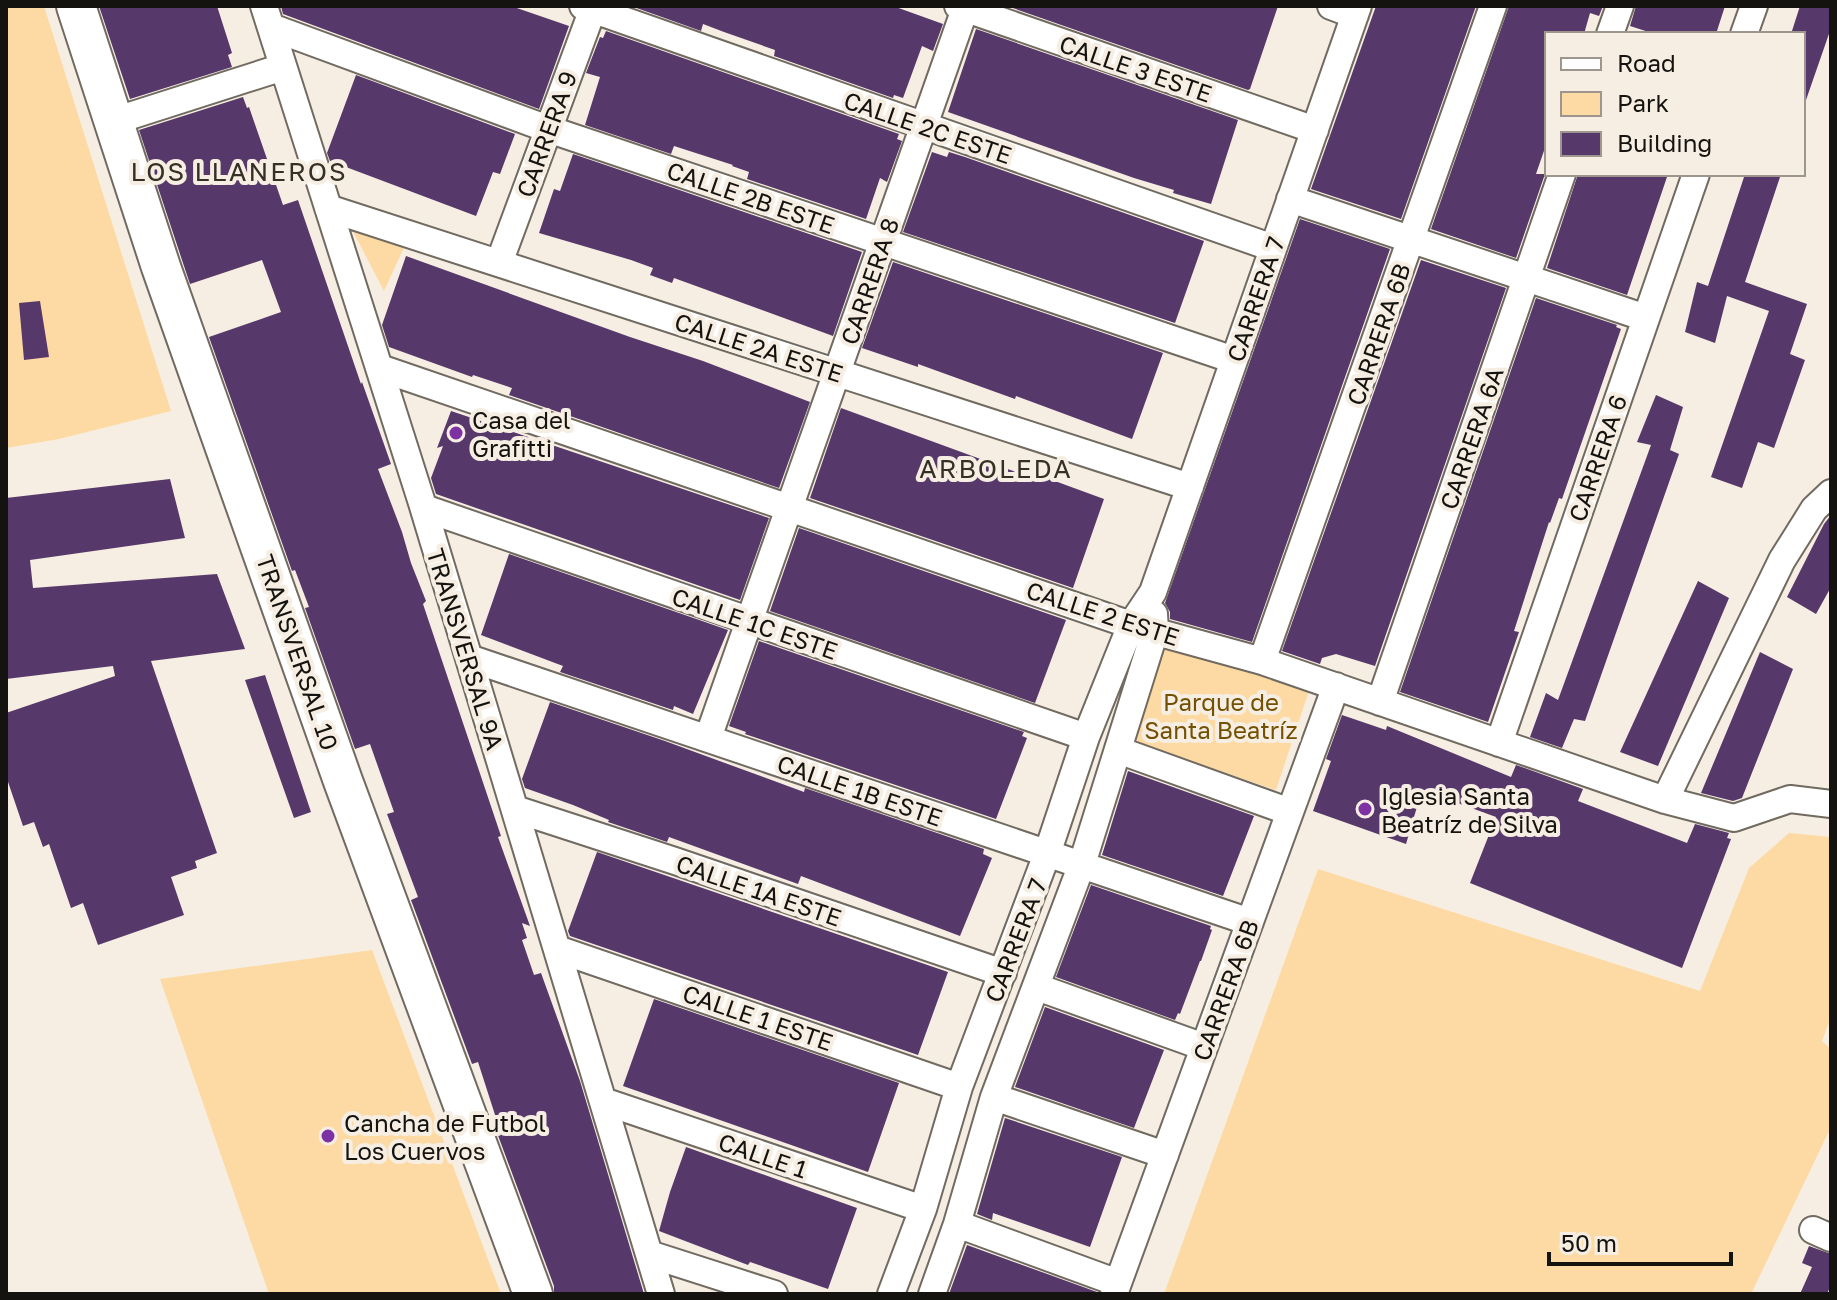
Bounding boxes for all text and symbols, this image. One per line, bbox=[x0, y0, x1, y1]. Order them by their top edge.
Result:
street label: CALLE 3 ESTE bbox=[1056, 28, 1216, 108]
legend bbox=[1545, 32, 1805, 176]
text: Road bbox=[1617, 48, 1676, 77]
street label: CARRERA 9 bbox=[510, 67, 582, 201]
street label: CALLE 2C ESTE bbox=[840, 85, 1016, 169]
text: Park bbox=[1617, 88, 1669, 117]
text: Building bbox=[1617, 128, 1712, 157]
street label: CALLE 2B ESTE bbox=[663, 155, 839, 239]
district label: LOS LLANEROS bbox=[130, 156, 348, 187]
street label: CARRERA 8 bbox=[834, 214, 904, 348]
street label: CARRERA 7 bbox=[1220, 233, 1290, 365]
street label: CARRERA 6B bbox=[1340, 259, 1416, 409]
street label: CALLE 2A ESTE bbox=[671, 306, 847, 388]
street label: CARRERA 6A bbox=[1433, 363, 1509, 513]
street label: CARRERA 6 bbox=[1562, 391, 1632, 525]
place label: Casa del Grafitti bbox=[472, 405, 571, 462]
marker: Casa del Grafitti bbox=[447, 424, 465, 442]
district label: ARBOLEDA bbox=[919, 453, 1073, 484]
street label: TRANSVERSAL 9A bbox=[422, 545, 510, 753]
street label: TRANSVERSAL 10 bbox=[251, 550, 345, 754]
street label: CALLE 2 ESTE bbox=[1023, 575, 1183, 651]
street label: CALLE 1C ESTE bbox=[668, 581, 842, 665]
park label: Parque de Santa Beatríz bbox=[1144, 687, 1298, 744]
street label: CALLE 1B ESTE bbox=[774, 748, 946, 832]
place label: Iglesia Santa Beatríz de Silva bbox=[1381, 781, 1558, 838]
marker: Iglesia Santa Beatríz de Silva bbox=[1356, 800, 1374, 818]
street label: CALLE 1A ESTE bbox=[673, 848, 845, 932]
street label: CARRERA 7 bbox=[978, 874, 1052, 1006]
street label: CARRERA 6B bbox=[1186, 915, 1264, 1065]
street label: CALLE 1 ESTE bbox=[679, 978, 837, 1056]
place label: Cancha de Futbol Los Cuervos bbox=[344, 1108, 546, 1165]
street label: CALLE 1 bbox=[715, 1126, 811, 1184]
marker: Cancha de Futbol Los Cuervos bbox=[319, 1127, 337, 1145]
scale bar bbox=[1549, 1216, 1731, 1266]
text: 50 m bbox=[1561, 1228, 1617, 1257]

